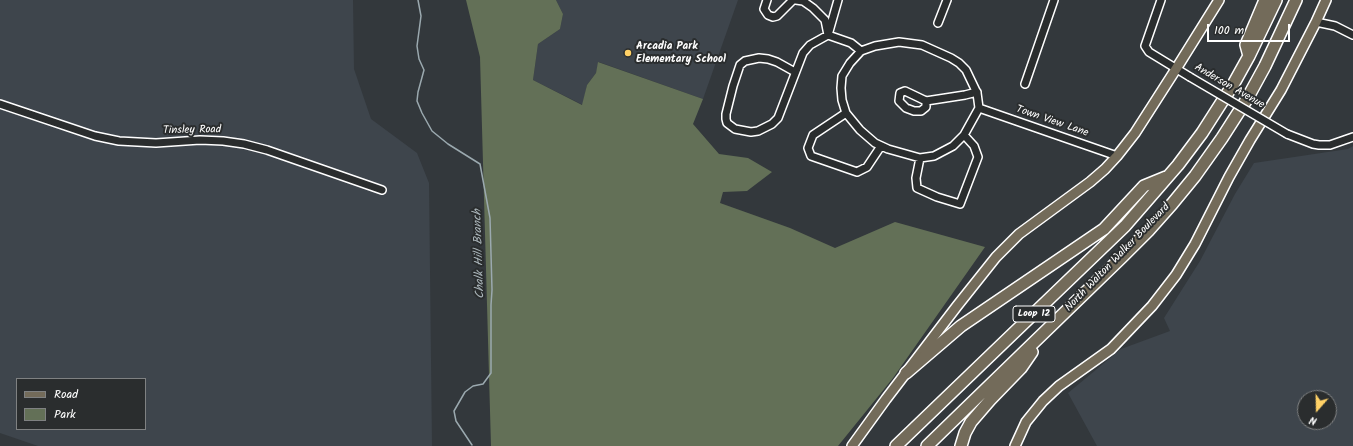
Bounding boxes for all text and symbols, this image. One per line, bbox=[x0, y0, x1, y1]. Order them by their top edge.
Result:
scale bar bbox=[1209, 16, 1292, 42]
text: 100 m bbox=[1214, 21, 1244, 40]
place label: Arcadia Park Elementary School bbox=[636, 40, 726, 66]
marker: Arcadia Park Elementary School bbox=[623, 48, 633, 58]
street label: Anderson Avenue bbox=[1192, 62, 1266, 112]
street label: Town View Lane bbox=[1014, 103, 1090, 141]
street label: Tinsley Road bbox=[163, 124, 221, 138]
street label: North Walton Walker Boulevard bbox=[1063, 201, 1173, 315]
water label: Chalk Hill Branch bbox=[471, 209, 489, 299]
road number: Loop 12 bbox=[1013, 306, 1055, 322]
legend bbox=[16, 378, 146, 430]
text: Road bbox=[54, 385, 78, 404]
north arrow bbox=[1297, 390, 1337, 430]
text: Park bbox=[54, 405, 76, 424]
text: N bbox=[1307, 411, 1320, 430]

